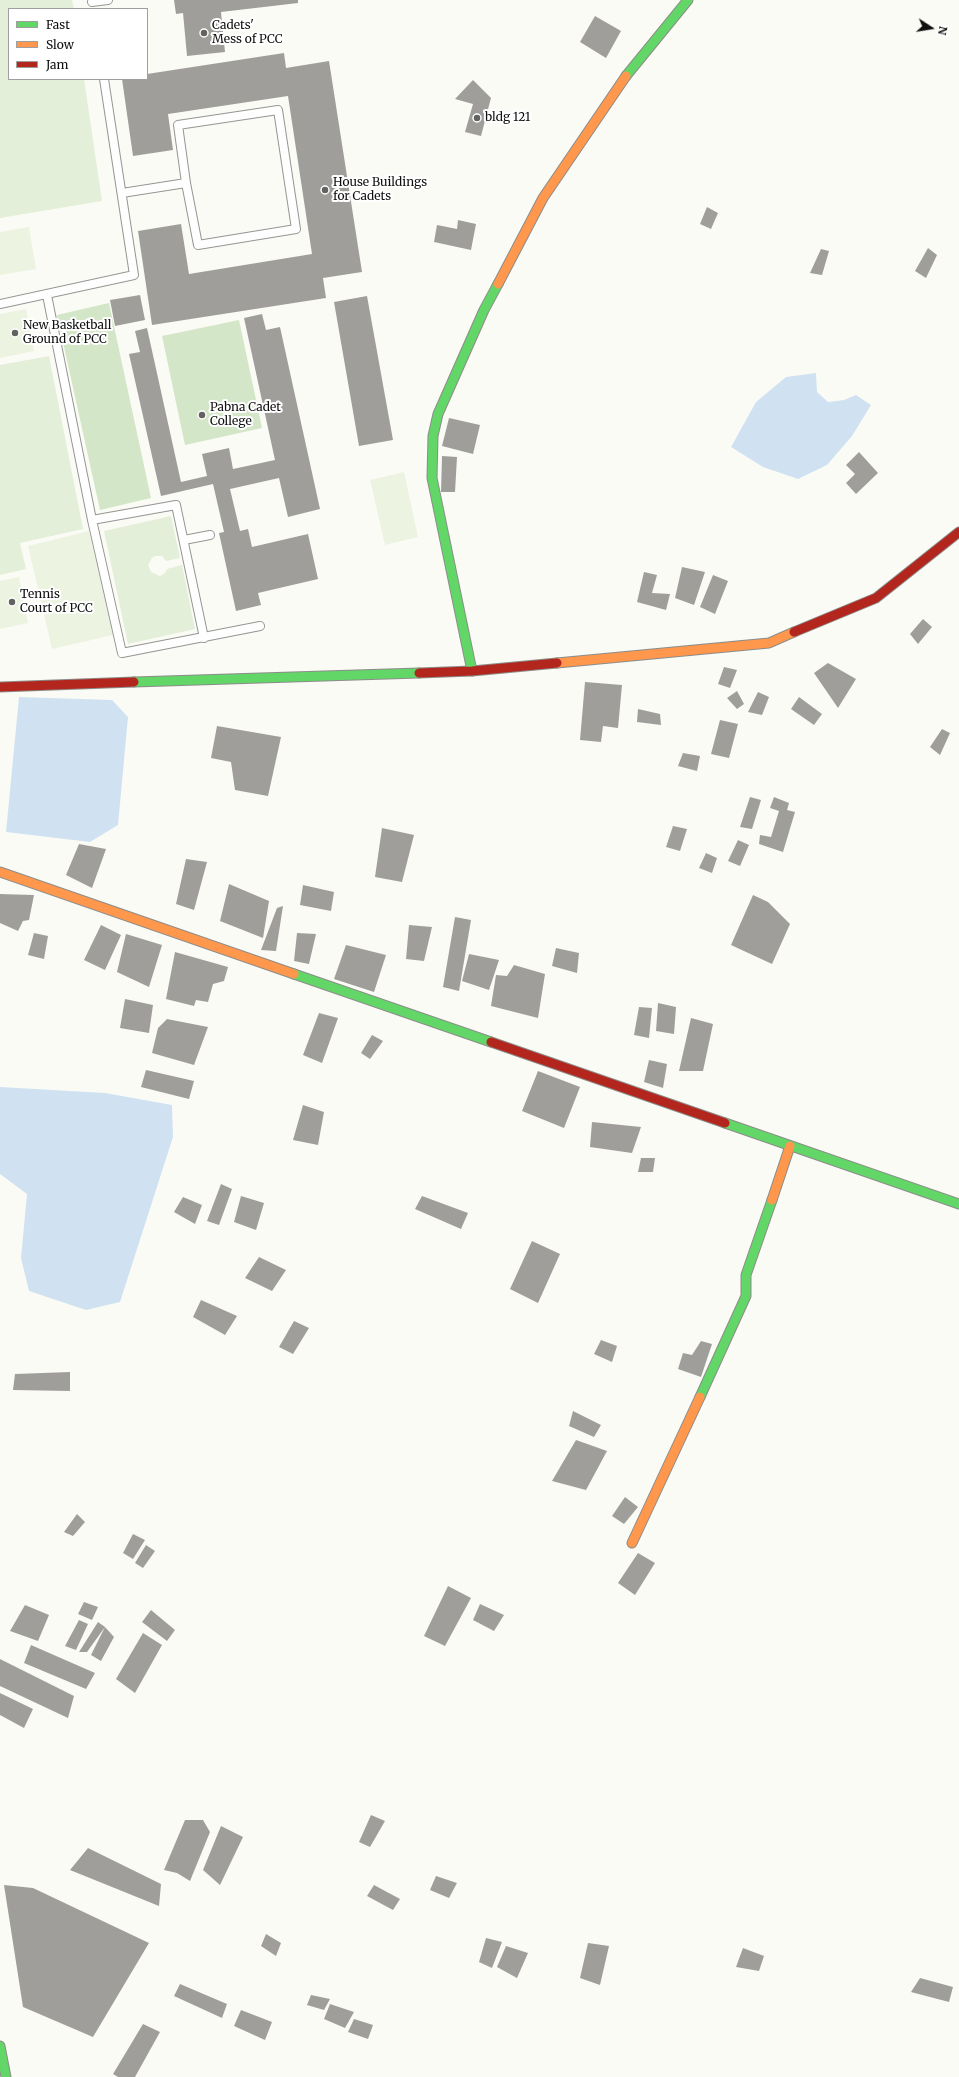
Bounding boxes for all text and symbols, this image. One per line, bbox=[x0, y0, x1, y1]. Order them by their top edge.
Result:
legend bbox=[8, 8, 148, 80]
north arrow bbox=[911, 8, 951, 48]
text: Fast bbox=[46, 17, 70, 32]
place label: Cadets' Mess of PCC bbox=[212, 19, 283, 47]
text: N bbox=[935, 25, 950, 36]
marker: Cadets' Mess of PCC bbox=[199, 28, 209, 38]
text: Slow bbox=[46, 37, 74, 52]
text: Jam bbox=[46, 57, 68, 72]
place label: bldg 121 bbox=[485, 111, 530, 125]
marker: bldg 121 bbox=[472, 113, 482, 123]
place label: House Buildings for Cadets bbox=[333, 176, 427, 204]
marker: House Buildings for Cadets bbox=[320, 185, 330, 195]
place label: New Basketball Ground of PCC bbox=[23, 319, 112, 347]
marker: New Basketball Ground of PCC bbox=[10, 328, 20, 338]
place label: Pabna Cadet College bbox=[210, 401, 281, 429]
marker: Pabna Cadet College bbox=[197, 410, 207, 420]
place label: Tennis Court of PCC bbox=[20, 588, 93, 616]
marker: Tennis Court of PCC bbox=[7, 597, 17, 607]

